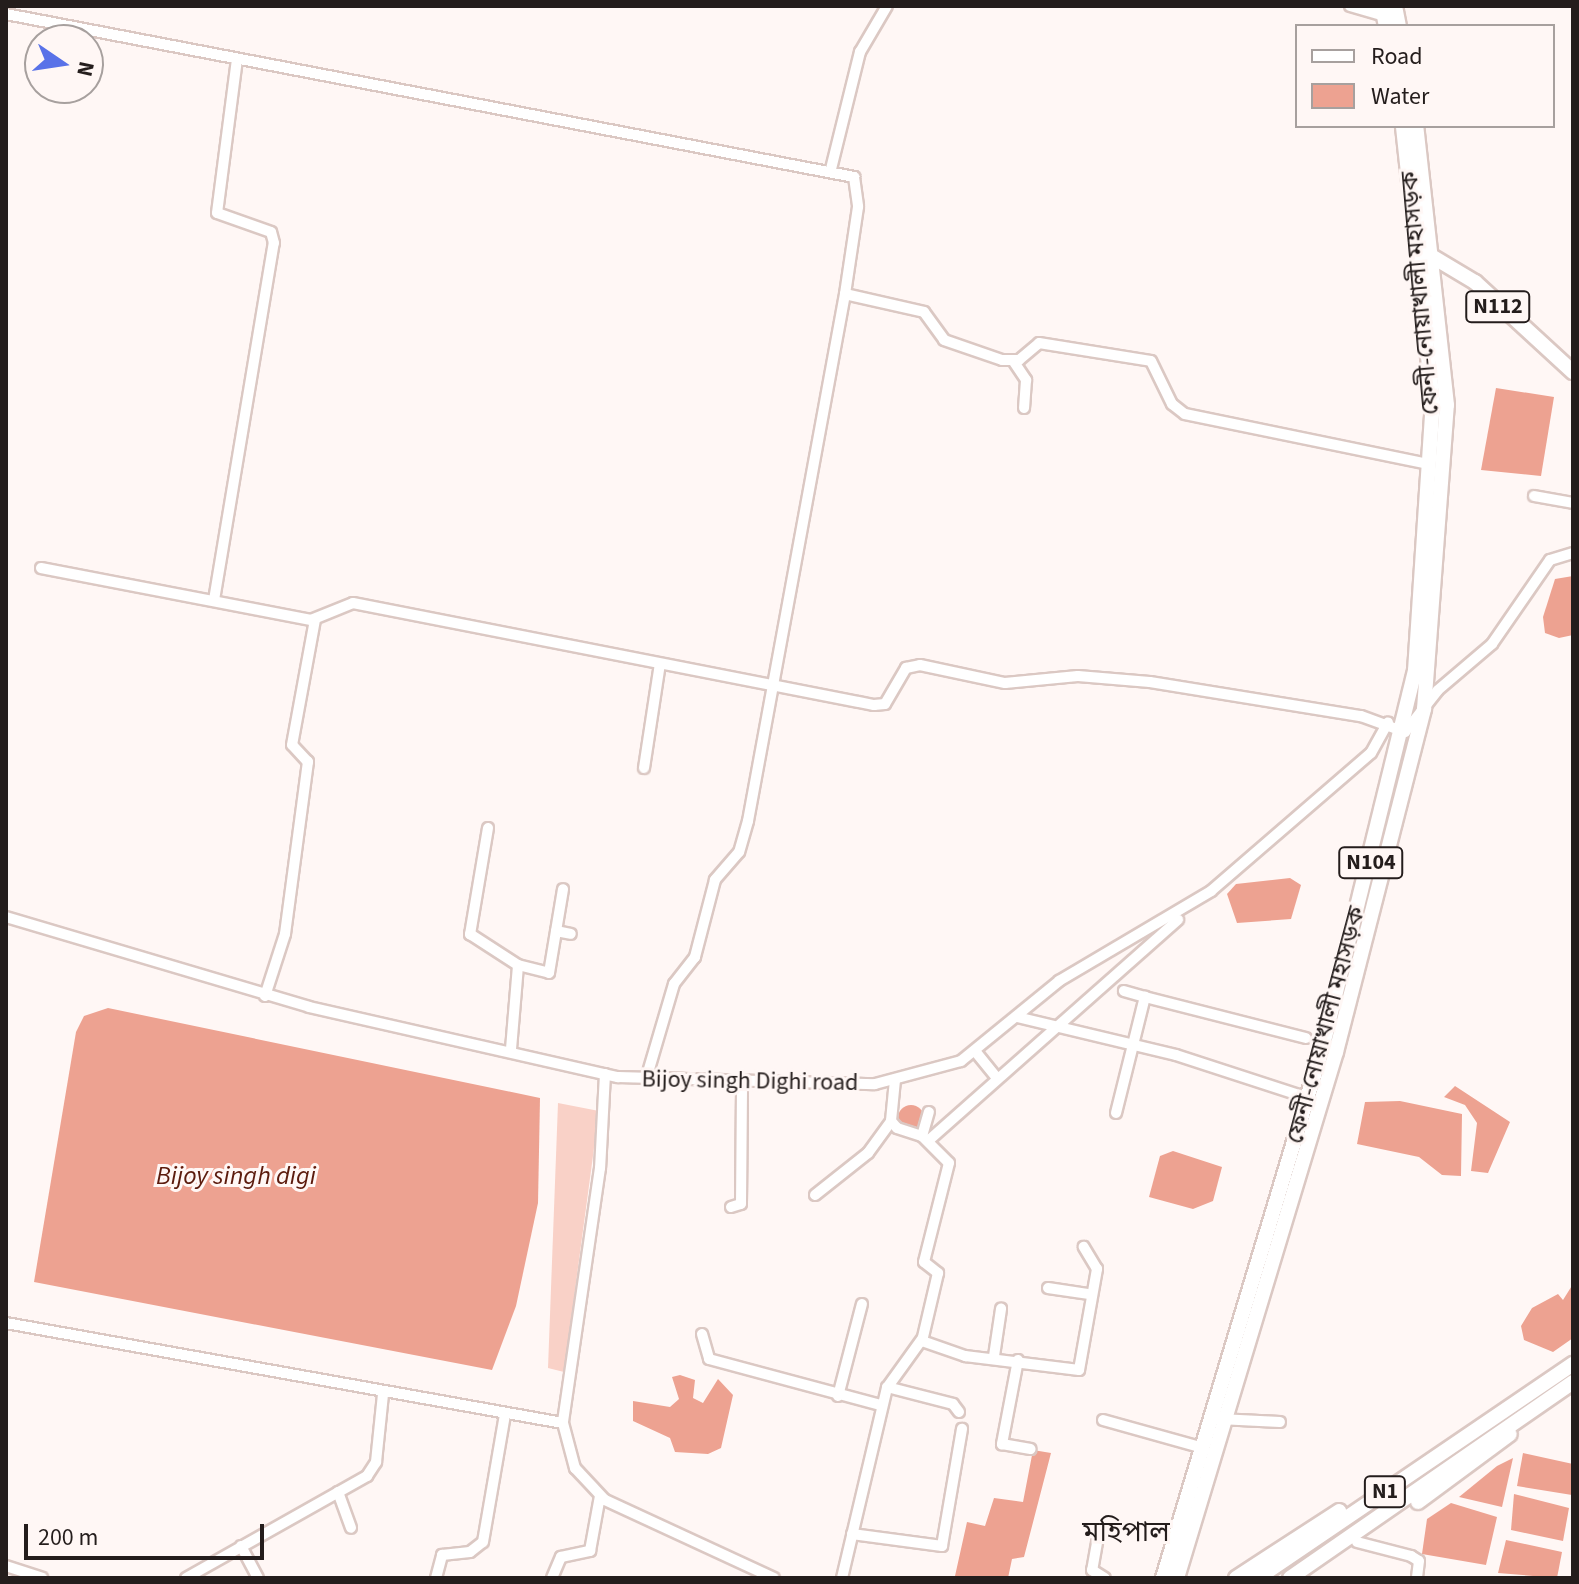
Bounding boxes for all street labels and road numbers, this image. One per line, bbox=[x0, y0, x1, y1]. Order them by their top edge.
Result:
street label: ফেনী-নোয়াখালী মহাসড়ক bbox=[1395, 170, 1445, 416]
road number: N112 bbox=[1464, 289, 1532, 325]
road number: N104 bbox=[1337, 845, 1405, 881]
street label: ফেনী-নোয়াখালী মহাসড়ক bbox=[1280, 903, 1372, 1147]
street label: Bijoy singh Dighi road bbox=[641, 1065, 859, 1097]
road number: N1 bbox=[1363, 1474, 1407, 1510]

